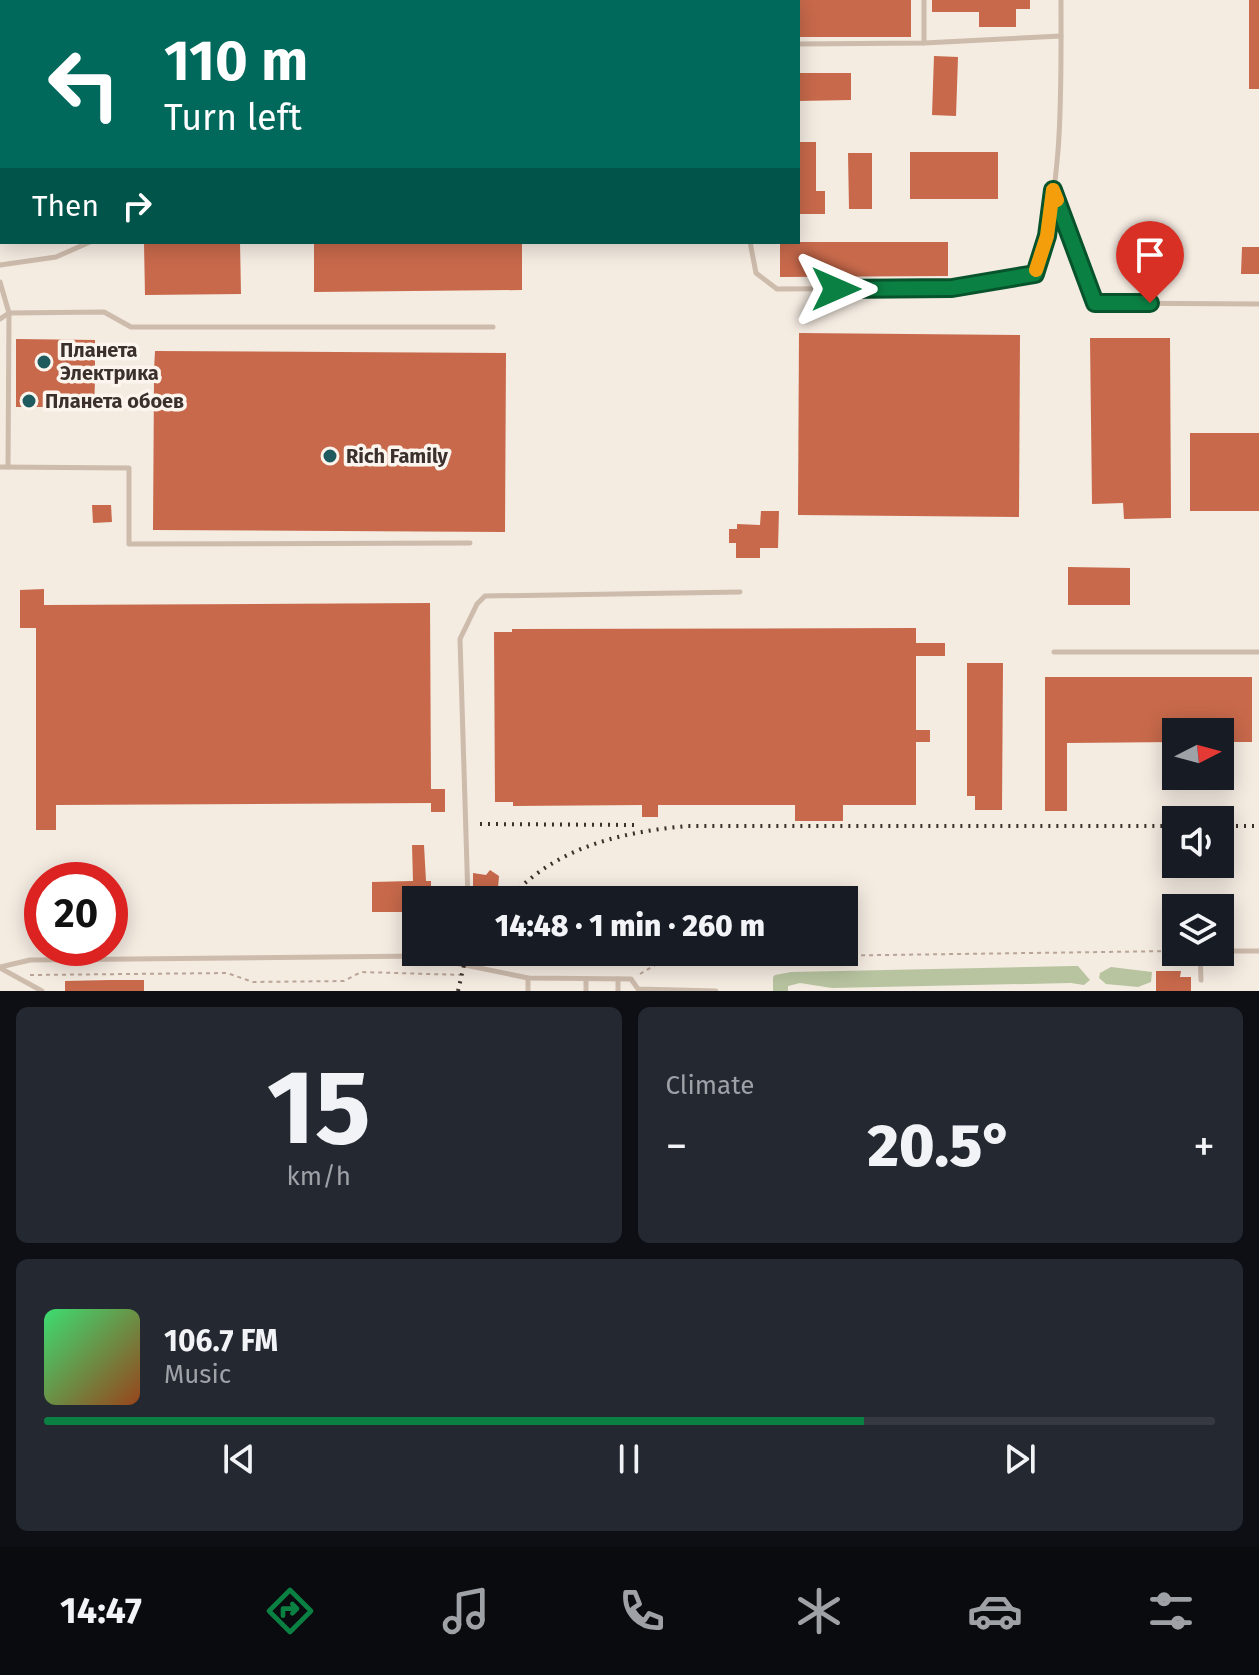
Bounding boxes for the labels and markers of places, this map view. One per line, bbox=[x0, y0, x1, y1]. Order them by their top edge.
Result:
pin bbox=[1116, 221, 1184, 303]
place label: Планета Электрика bbox=[60, 338, 159, 385]
marker: Планета Электрика bbox=[35, 353, 53, 371]
place label: Планета обоев bbox=[45, 389, 184, 413]
marker: Планета обоев bbox=[20, 392, 38, 410]
place label: Rich Family bbox=[346, 444, 449, 468]
marker: Rich Family bbox=[321, 447, 339, 465]

